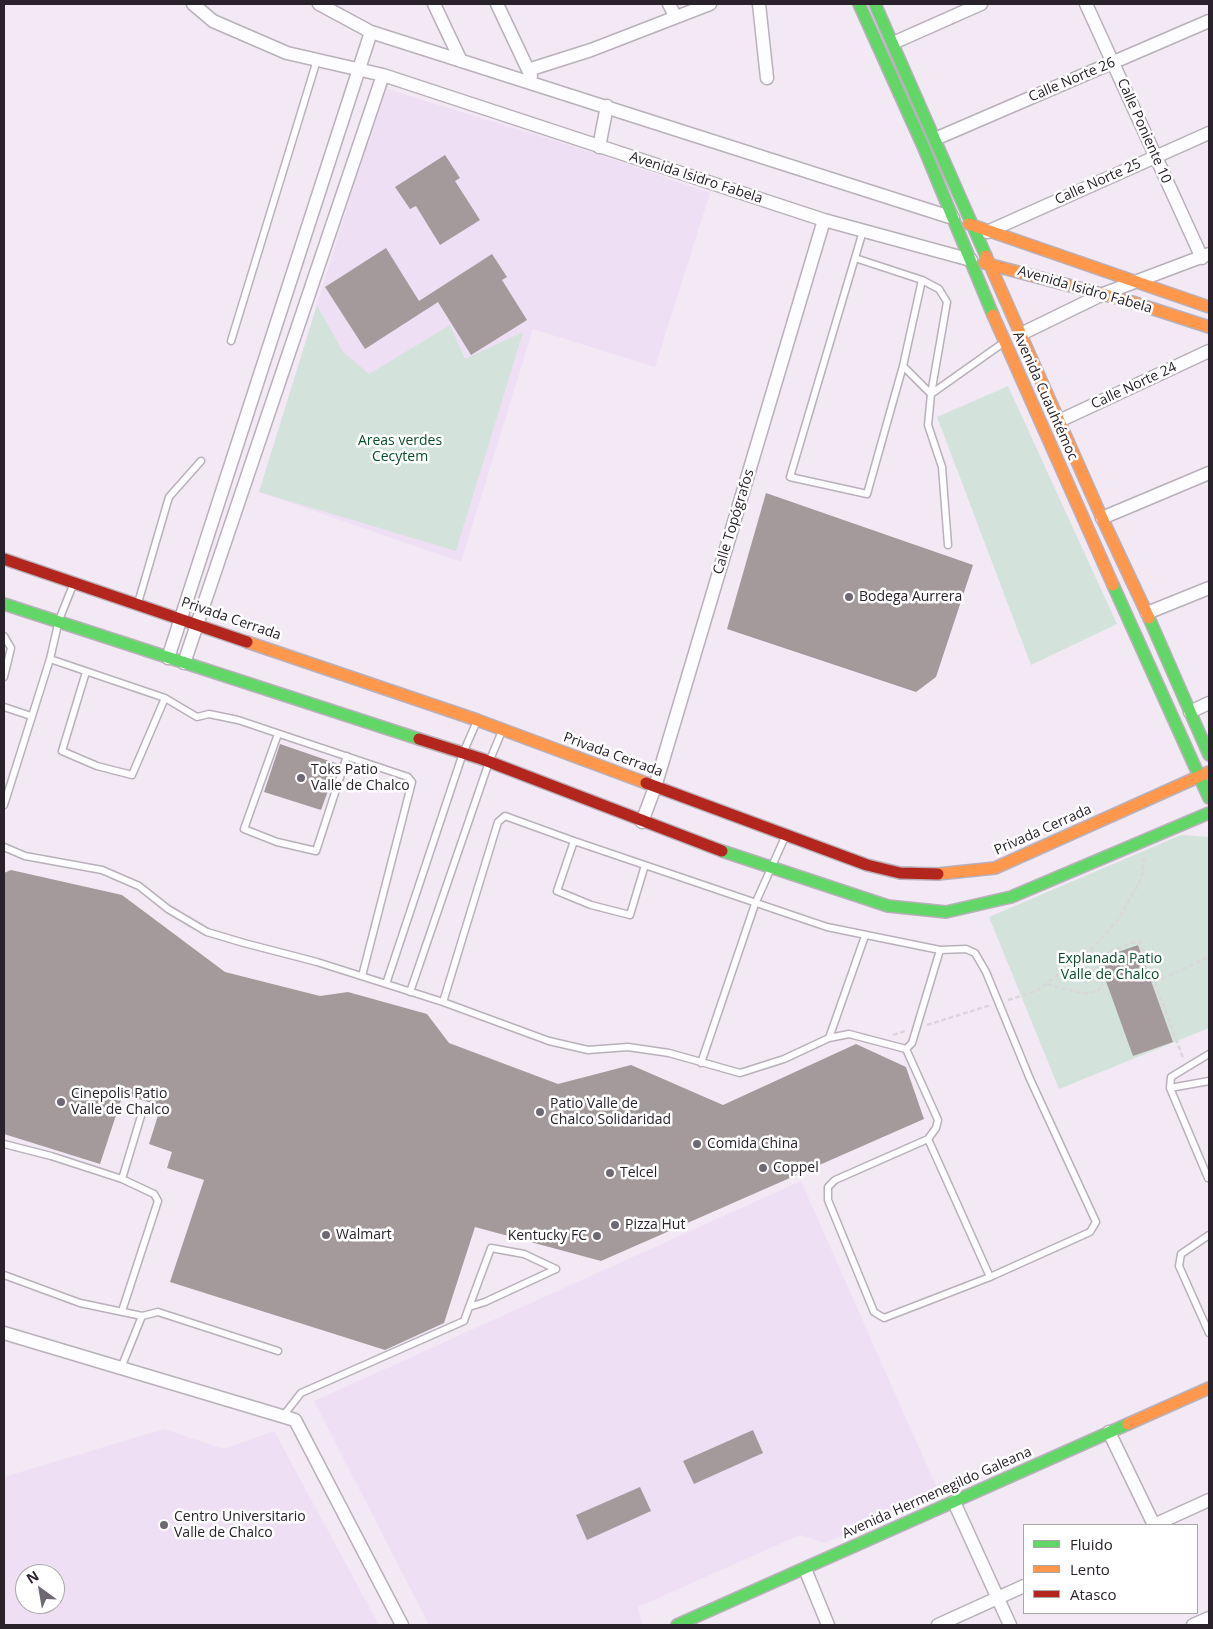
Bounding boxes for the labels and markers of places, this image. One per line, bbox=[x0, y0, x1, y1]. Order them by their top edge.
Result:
place label: Bodega Aurrera bbox=[859, 589, 962, 605]
marker: Bodega Aurrera bbox=[843, 591, 855, 603]
place label: Toks Patio Valle de Chalco bbox=[311, 762, 410, 794]
marker: Toks Patio Valle de Chalco bbox=[295, 772, 307, 784]
place label: Cinepolis Patio Valle de Chalco bbox=[71, 1086, 170, 1118]
marker: Cinepolis Patio Valle de Chalco bbox=[55, 1096, 67, 1108]
place label: Patio Valle de Chalco Solidaridad bbox=[550, 1096, 671, 1128]
marker: Patio Valle de Chalco Solidaridad bbox=[534, 1106, 546, 1118]
place label: Comida China bbox=[707, 1136, 798, 1152]
marker: Comida China bbox=[691, 1138, 703, 1150]
place label: Coppel bbox=[773, 1160, 819, 1176]
marker: Coppel bbox=[757, 1162, 769, 1174]
place label: Telcel bbox=[620, 1165, 657, 1181]
marker: Telcel bbox=[604, 1167, 616, 1179]
place label: Pizza Hut bbox=[625, 1217, 685, 1233]
marker: Pizza Hut bbox=[609, 1219, 621, 1231]
place label: Walmart bbox=[336, 1227, 392, 1243]
place label: Kentucky FC bbox=[508, 1228, 587, 1244]
marker: Walmart bbox=[320, 1229, 332, 1241]
marker: Kentucky FC bbox=[591, 1230, 603, 1242]
place label: Centro Universitario Valle de Chalco bbox=[174, 1509, 306, 1541]
marker: Centro Universitario Valle de Chalco bbox=[158, 1519, 170, 1531]

